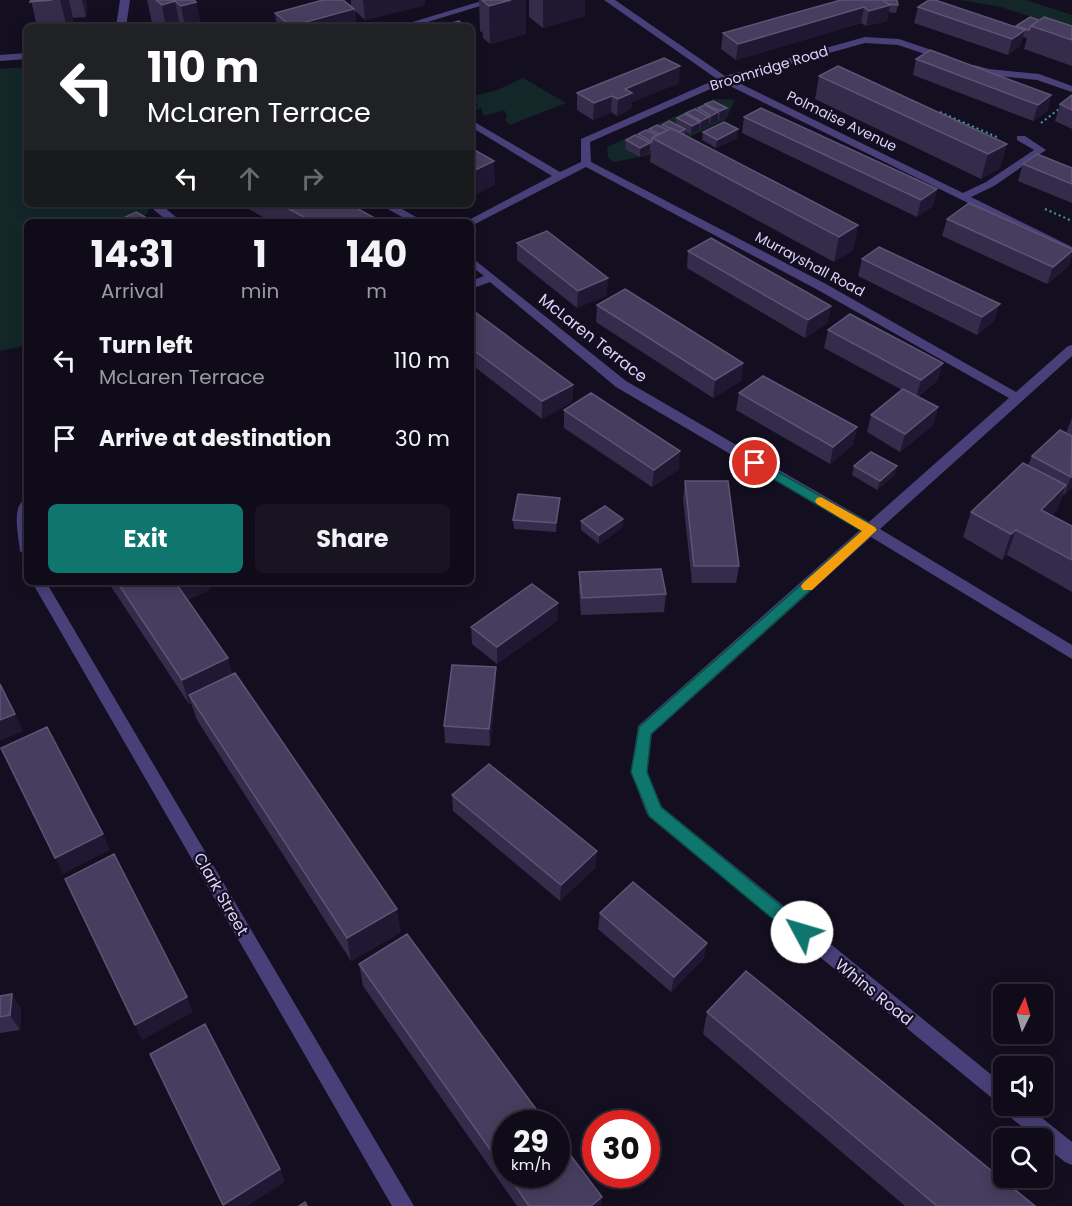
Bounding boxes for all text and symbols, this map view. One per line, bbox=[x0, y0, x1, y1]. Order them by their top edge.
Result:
text: 110 m bbox=[147, 38, 259, 97]
street label: Broomridge Road bbox=[707, 41, 831, 95]
icon: left bbox=[48, 48, 126, 126]
street label: Polmaise Avenue bbox=[784, 86, 901, 156]
text: McLaren Terrace bbox=[147, 94, 371, 131]
icon: left bbox=[170, 162, 203, 195]
icon: ahead bbox=[233, 162, 266, 195]
icon: right bbox=[296, 162, 329, 195]
street label: Murrayshall Road bbox=[752, 227, 868, 301]
text: 14:31 bbox=[91, 229, 174, 280]
text: 1 bbox=[253, 229, 267, 280]
text: 140 bbox=[346, 229, 407, 280]
text: Arrival bbox=[101, 277, 164, 305]
text: min bbox=[241, 277, 279, 305]
text: m bbox=[366, 277, 387, 305]
street label: McLaren Terrace bbox=[534, 288, 652, 388]
text: Turn left bbox=[99, 330, 193, 361]
icon: left bbox=[48, 344, 81, 377]
text: 110 m bbox=[394, 345, 450, 376]
text: McLaren Terrace bbox=[99, 363, 265, 391]
icon: arrive bbox=[48, 422, 81, 455]
text: Arrive at destination bbox=[99, 423, 331, 454]
text: 30 m bbox=[395, 423, 450, 454]
pin bbox=[729, 437, 780, 488]
icon: arrive bbox=[738, 446, 771, 479]
button: Exit bbox=[48, 504, 243, 573]
button: Share bbox=[255, 504, 450, 573]
street label: Clark Street bbox=[188, 848, 254, 940]
position arrow bbox=[770, 900, 834, 964]
street label: Whins Road bbox=[830, 953, 918, 1031]
north arrow bbox=[993, 984, 1053, 1044]
map controls bbox=[993, 984, 1053, 1188]
button: sound bbox=[993, 1056, 1053, 1116]
speed limit sign: 30 bbox=[582, 1110, 660, 1188]
text: 29 bbox=[513, 1120, 549, 1163]
button: search bbox=[993, 1128, 1053, 1188]
text: km/h bbox=[511, 1154, 551, 1175]

